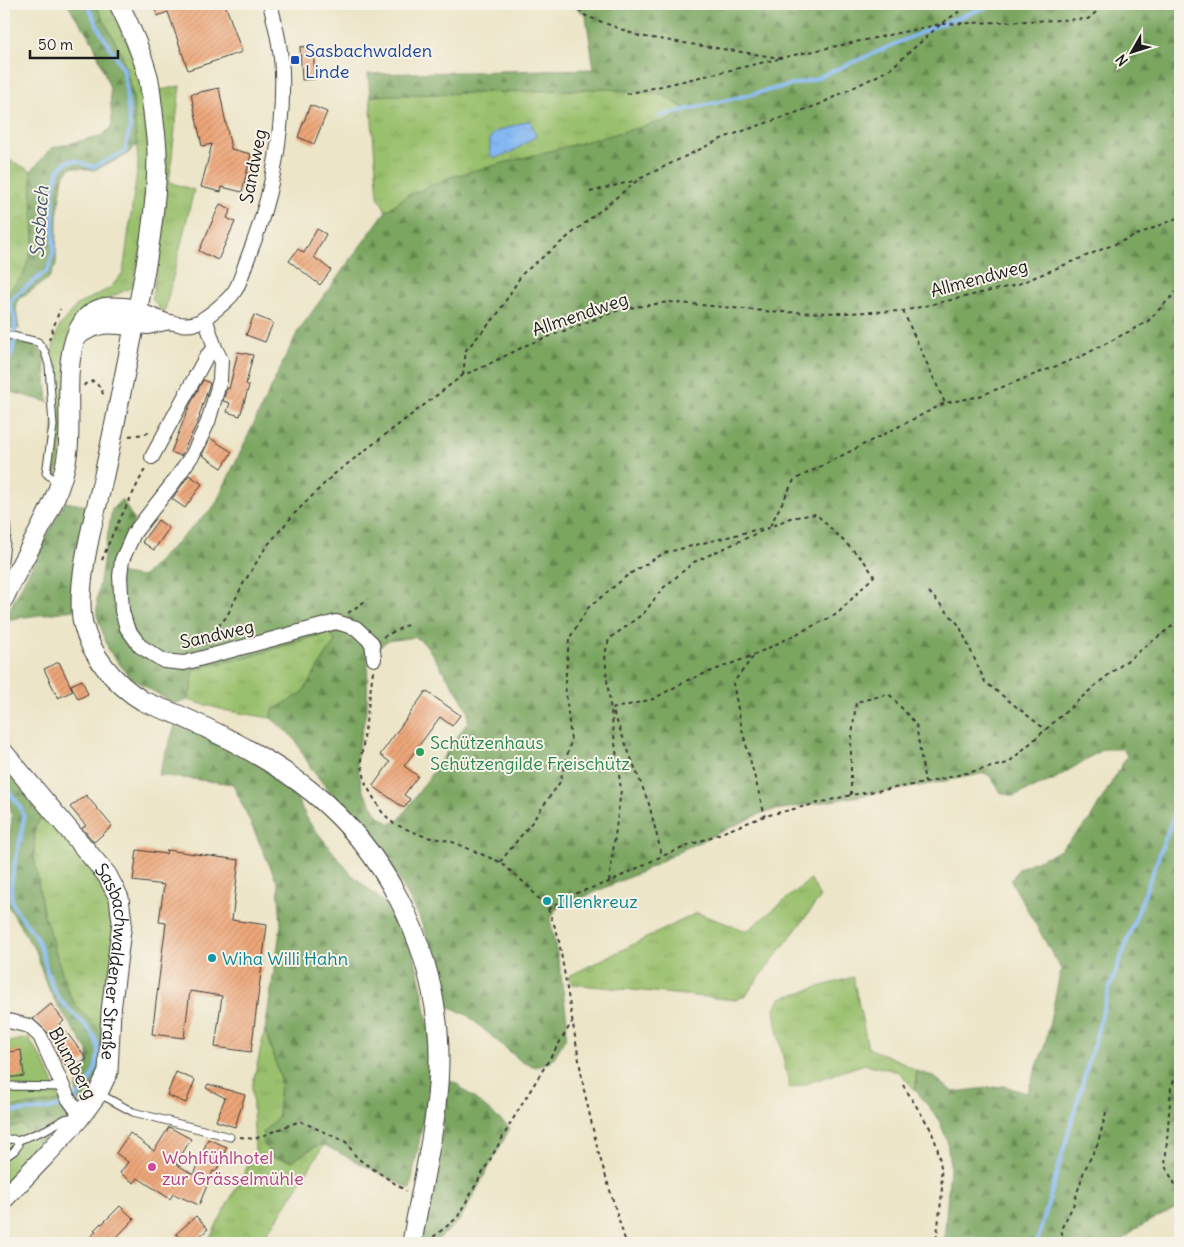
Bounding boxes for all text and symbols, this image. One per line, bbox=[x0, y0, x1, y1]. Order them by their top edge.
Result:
scale bar bbox=[30, 28, 118, 60]
north arrow bbox=[1106, 28, 1156, 78]
text: 50 m bbox=[38, 35, 73, 54]
place label: Sasbachwalden Linde bbox=[305, 39, 432, 83]
text: N bbox=[1112, 51, 1132, 70]
marker: Sasbachwalden Linde bbox=[289, 54, 301, 66]
street label: Sandweg bbox=[235, 127, 271, 205]
water label: Sasbach bbox=[25, 184, 54, 259]
street label: Allmendweg bbox=[928, 254, 1030, 302]
street label: Allmendweg bbox=[529, 287, 631, 341]
street label: Sandweg bbox=[178, 614, 256, 654]
place label: Schützenhaus Schützengilde Freischütz bbox=[430, 731, 630, 775]
marker: Schützenhaus Schützengilde Freischütz bbox=[414, 746, 426, 758]
street label: Sasbachwaldener Straße bbox=[90, 858, 134, 1061]
place label: Illenkreuz bbox=[557, 890, 638, 913]
marker: Illenkreuz bbox=[541, 895, 553, 907]
place label: Wiha Willi Hahn bbox=[222, 947, 348, 970]
marker: Wiha Willi Hahn bbox=[206, 952, 218, 964]
street label: Blumberg bbox=[44, 1023, 102, 1103]
place label: Wohlfühlhotel zur Grässelmühle bbox=[162, 1146, 304, 1190]
marker: Wohlfühlhotel zur Grässelmühle bbox=[146, 1161, 158, 1173]

